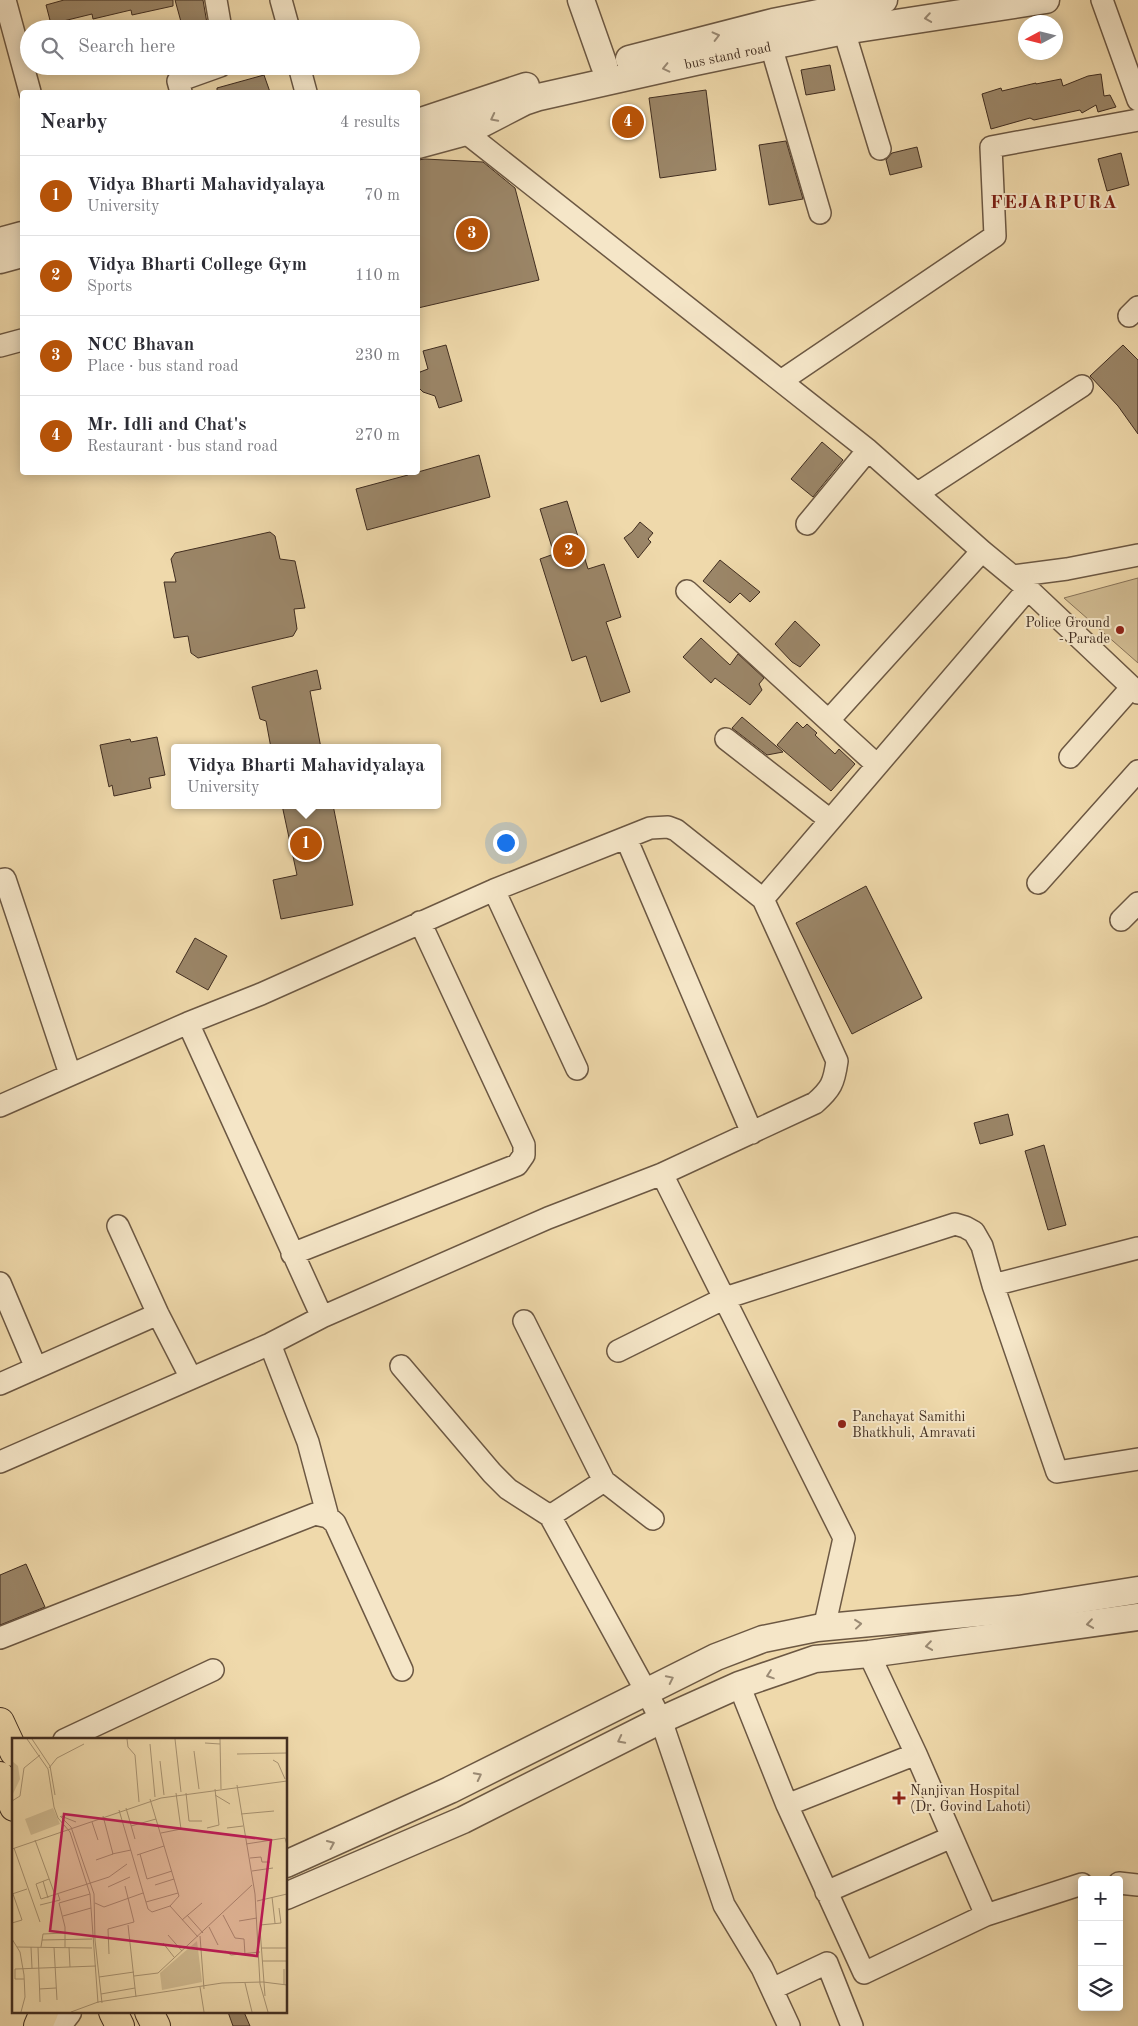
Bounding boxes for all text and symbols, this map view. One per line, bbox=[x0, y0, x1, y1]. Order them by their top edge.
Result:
one-way arrow bbox=[924, 12, 932, 23]
north arrow bbox=[1018, 15, 1063, 60]
search box bbox=[20, 20, 420, 75]
one-way arrow bbox=[712, 32, 720, 42]
icon: search bbox=[38, 34, 66, 62]
text: Search here bbox=[78, 38, 175, 57]
street label: bus stand road bbox=[683, 40, 772, 72]
one-way arrow bbox=[661, 62, 670, 73]
pin: 4 bbox=[612, 103, 644, 141]
text: Nearby bbox=[40, 112, 108, 133]
one-way arrow bbox=[490, 112, 499, 122]
text: 4 results bbox=[340, 115, 400, 131]
text: Vidya Bharti Mahavidyalaya bbox=[87, 176, 325, 195]
text: 1 bbox=[51, 188, 61, 204]
text: 70 m bbox=[364, 188, 400, 204]
district label: FEJARPURA bbox=[990, 194, 1118, 213]
text: University bbox=[87, 199, 159, 215]
pin: 3 bbox=[456, 215, 488, 253]
text: Vidya Bharti College Gym bbox=[87, 256, 307, 275]
text: 2 bbox=[51, 268, 61, 284]
text: 110 m bbox=[355, 268, 400, 284]
text: Sports bbox=[87, 279, 132, 295]
text: NCC Bhavan bbox=[87, 336, 194, 355]
text: 3 bbox=[51, 348, 61, 364]
text: 230 m bbox=[355, 348, 400, 364]
text: Place · bus stand road bbox=[87, 359, 239, 375]
text: Mr. Idli and Chat's bbox=[87, 416, 246, 435]
text: 4 bbox=[51, 428, 61, 444]
text: 270 m bbox=[355, 428, 400, 444]
text: Restaurant · bus stand road bbox=[87, 439, 278, 455]
pin: 2 bbox=[553, 532, 585, 570]
place label: Police Ground - Parade bbox=[1025, 616, 1110, 646]
marker: Police Ground - Parade bbox=[1114, 624, 1126, 636]
popup bbox=[171, 744, 441, 809]
text: Vidya Bharti Mahavidyalaya bbox=[187, 757, 425, 776]
text: University bbox=[187, 780, 259, 796]
pin: 1 bbox=[290, 825, 322, 863]
your location bbox=[493, 830, 519, 856]
place label: Panchayat Samithi Bhatkhuli, Amravati bbox=[852, 1410, 976, 1440]
marker: Panchayat Samithi Bhatkhuli, Amravati bbox=[836, 1418, 848, 1430]
one-way arrow bbox=[1085, 1618, 1093, 1629]
one-way arrow bbox=[854, 1619, 862, 1630]
one-way arrow bbox=[924, 1640, 932, 1651]
one-way arrow bbox=[766, 1669, 774, 1679]
one-way arrow bbox=[665, 1675, 674, 1686]
one-way arrow bbox=[617, 1734, 626, 1744]
inset map bbox=[12, 1738, 288, 2014]
one-way arrow bbox=[473, 1772, 482, 1782]
place label: Nanjivan Hospital (Dr. Govind Lahoti) bbox=[910, 1784, 1031, 1814]
marker: Nanjivan Hospital (Dr. Govind Lahoti) bbox=[892, 1791, 906, 1805]
one-way arrow bbox=[326, 1840, 335, 1850]
map controls bbox=[1078, 1876, 1123, 2011]
button: + bbox=[1078, 1876, 1123, 1921]
button: − bbox=[1078, 1921, 1123, 1966]
button: layers bbox=[1078, 1966, 1123, 2011]

